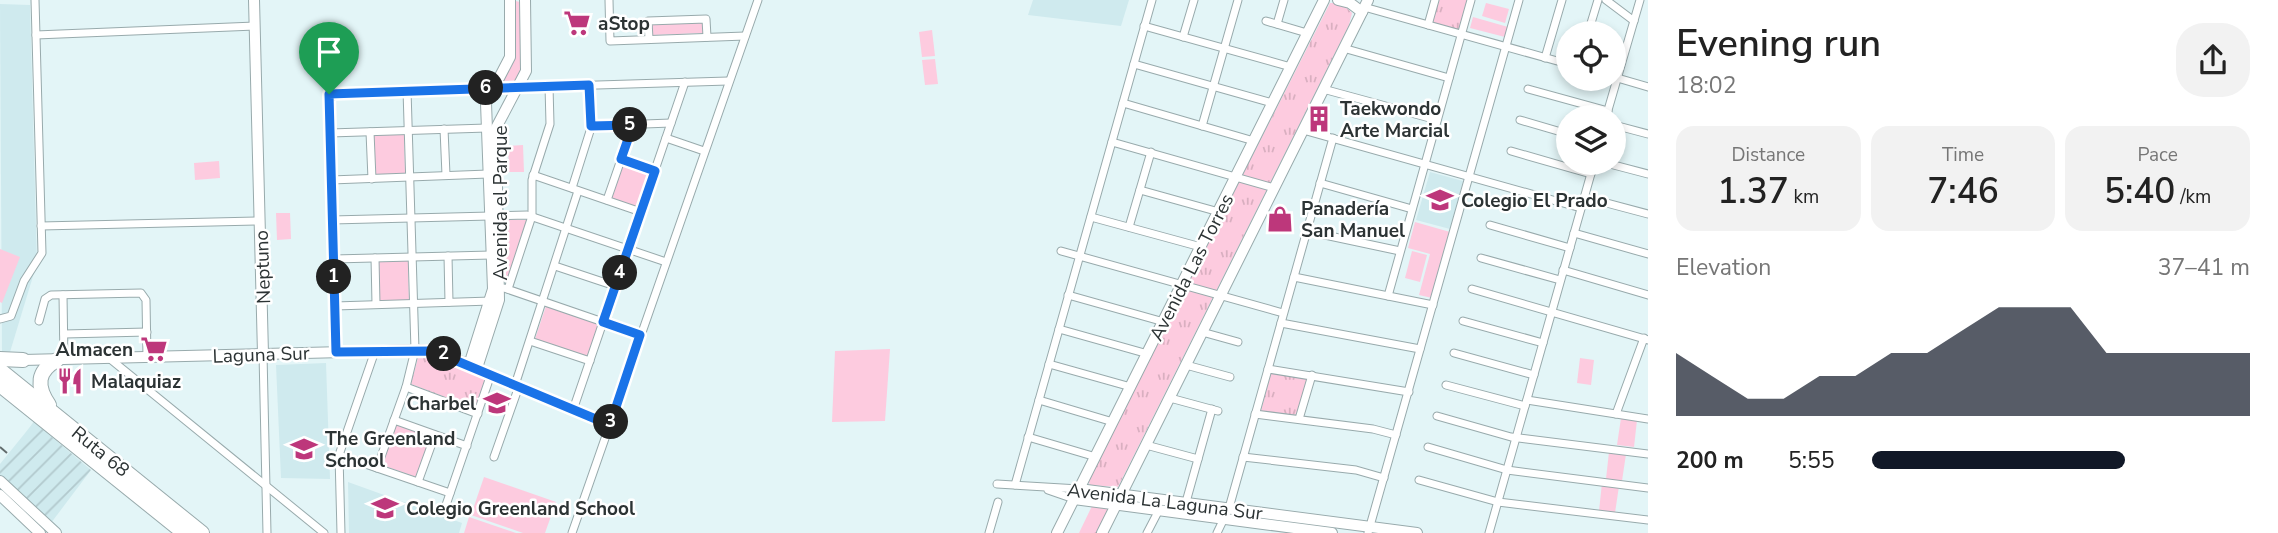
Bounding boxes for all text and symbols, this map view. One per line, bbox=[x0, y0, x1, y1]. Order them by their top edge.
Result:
supermarket icon: aStop bbox=[562, 8, 592, 38]
place label: aStop bbox=[598, 11, 650, 37]
text: Evening run bbox=[1676, 18, 1881, 69]
map controls bbox=[1556, 21, 1626, 175]
button: locate bbox=[1556, 21, 1626, 91]
pin bbox=[299, 22, 359, 94]
button: share bbox=[2176, 23, 2250, 97]
icon: arrive bbox=[310, 33, 348, 71]
pin: 6 bbox=[468, 70, 504, 106]
text: 18:02 bbox=[1676, 70, 1736, 101]
text: 6 bbox=[480, 74, 491, 100]
place label: Taekwondo Arte Marcial bbox=[1340, 96, 1449, 144]
building icon: Taekwondo Arte Marcial bbox=[1304, 104, 1334, 134]
button: layers bbox=[1556, 105, 1626, 175]
pin: 5 bbox=[612, 108, 648, 142]
text: 5 bbox=[624, 111, 635, 137]
street label: Avenida el Parque bbox=[488, 125, 514, 281]
text: Distance bbox=[1731, 142, 1805, 168]
text: Time bbox=[1942, 142, 1984, 168]
text: Pace bbox=[2137, 142, 2178, 168]
text: 1.37 bbox=[1717, 168, 1789, 215]
text: 7:46 bbox=[1927, 168, 1999, 215]
text: 5:40 bbox=[2104, 168, 2175, 215]
text: km bbox=[1789, 184, 1819, 210]
text: /km bbox=[2175, 184, 2211, 210]
school or university icon: Colegio El Prado bbox=[1425, 185, 1455, 215]
place label: Colegio El Prado bbox=[1461, 188, 1608, 214]
street label: Avenida Las Torres bbox=[1144, 189, 1240, 346]
place label: Panadería San Manuel bbox=[1301, 196, 1405, 244]
shop icon: Panadería San Manuel bbox=[1265, 204, 1295, 234]
street label: Neptuno bbox=[249, 230, 277, 304]
text: Elevation bbox=[1676, 252, 1771, 283]
text: 37–41 m bbox=[2158, 252, 2250, 283]
pin: 4 bbox=[602, 256, 638, 290]
text: 4 bbox=[614, 259, 625, 285]
pin: 1 bbox=[316, 260, 352, 294]
text: 1 bbox=[328, 263, 339, 289]
supermarket icon: Almacen bbox=[139, 334, 169, 364]
pin: 2 bbox=[426, 336, 462, 372]
place label: Almacen bbox=[56, 337, 133, 363]
street label: Laguna Sur bbox=[212, 340, 310, 370]
text: 2 bbox=[438, 340, 449, 366]
restaurant icon: Malaquiaz bbox=[55, 366, 85, 396]
place label: Malaquiaz bbox=[91, 369, 181, 395]
school or university icon: Charbel bbox=[482, 388, 512, 418]
place label: Charbel bbox=[406, 391, 476, 417]
pin: 3 bbox=[594, 404, 628, 440]
text: 3 bbox=[605, 408, 616, 434]
street label: Ruta 68 bbox=[66, 420, 135, 483]
place label: The Greenland School bbox=[325, 426, 455, 474]
school or university icon: The Greenland School bbox=[289, 434, 319, 464]
text: 200 m bbox=[1676, 445, 1744, 476]
text: 5:55 bbox=[1788, 445, 1835, 476]
street label: Avenida La Laguna Sur bbox=[1066, 477, 1264, 527]
school or university icon: Colegio Greenland School bbox=[370, 493, 400, 523]
place label: Colegio Greenland School bbox=[406, 496, 635, 522]

